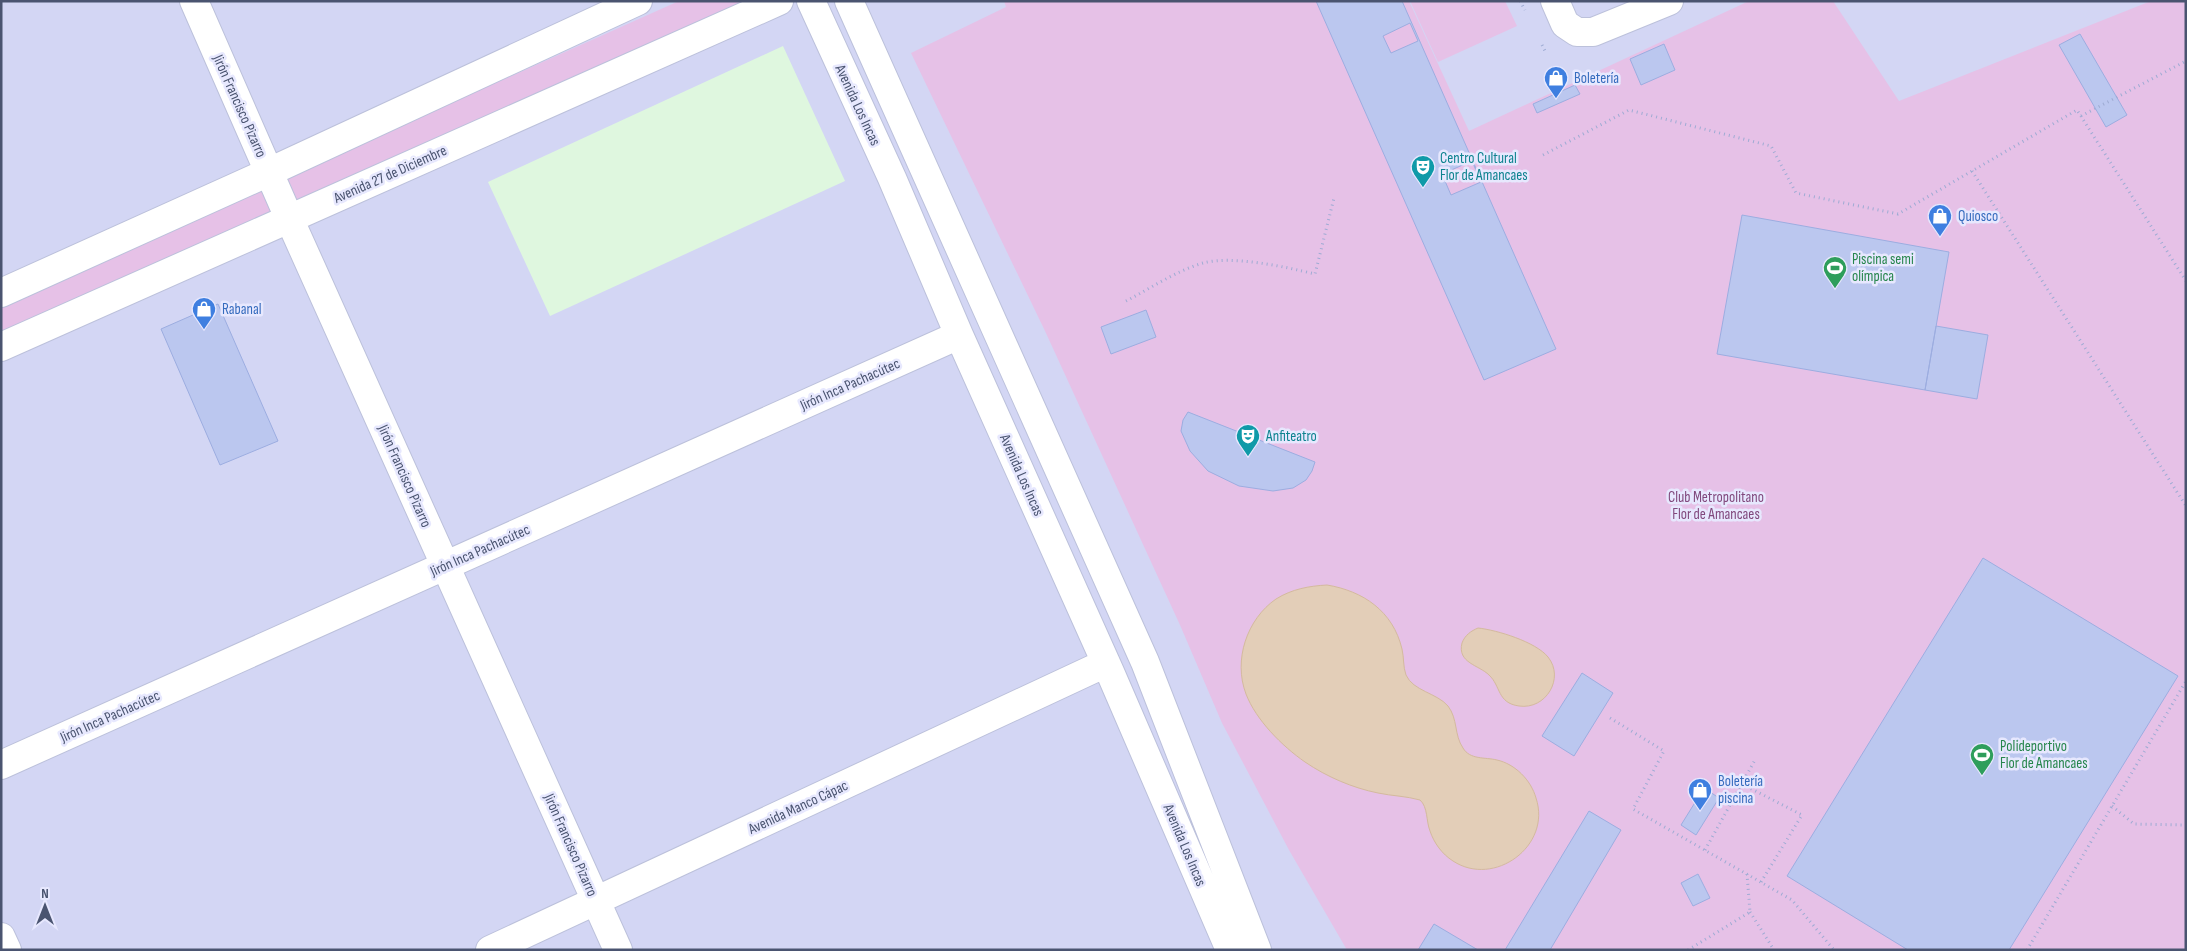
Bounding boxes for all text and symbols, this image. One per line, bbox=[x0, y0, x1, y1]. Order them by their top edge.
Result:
street label: Jirón Francisco Pizarro bbox=[208, 51, 271, 161]
street label: Avenida Los Incas bbox=[830, 61, 885, 149]
shop icon: Boletería bbox=[1543, 65, 1569, 99]
place label: Boletería bbox=[1574, 69, 1619, 88]
street label: Avenida 27 de Diciembre bbox=[330, 141, 450, 208]
place label: Centro Cultural Flor de Amancaes bbox=[1440, 149, 1528, 185]
theatre icon: Centro Cultural Flor de Amancaes bbox=[1410, 154, 1436, 188]
shop icon: Quiosco bbox=[1927, 203, 1953, 237]
place label: Quiosco bbox=[1958, 207, 1998, 226]
place label: Piscina semi olímpica bbox=[1852, 250, 1914, 286]
sports icon: Piscina semi olímpica bbox=[1822, 255, 1848, 289]
shop icon: Rabanal bbox=[191, 296, 217, 330]
place label: Rabanal bbox=[222, 300, 261, 319]
street label: Jirón Inca Pachacútec bbox=[796, 354, 903, 415]
street label: Jirón Francisco Pizarro bbox=[373, 421, 436, 531]
theatre icon: Anfiteatro bbox=[1235, 423, 1261, 457]
place label: Anfiteatro bbox=[1265, 427, 1317, 446]
street label: Avenida Los Incas bbox=[995, 431, 1048, 519]
park label: Club Metropolitano Flor de Amancaes bbox=[1668, 488, 1764, 524]
street label: Jirón Inca Pachacútec bbox=[426, 520, 533, 581]
street label: Jirón Inca Pachacútec bbox=[56, 686, 163, 747]
place label: Polideportivo Flor de Amancaes bbox=[2000, 737, 2088, 773]
sports icon: Polideportivo Flor de Amancaes bbox=[1969, 742, 1995, 776]
place label: Boletería piscina bbox=[1718, 772, 1763, 808]
street label: Avenida Manco Cápac bbox=[744, 776, 851, 839]
shop icon: Boletería piscina bbox=[1687, 777, 1713, 811]
street label: Jirón Francisco Pizarro bbox=[539, 790, 602, 900]
street label: Avenida Los Incas bbox=[1158, 800, 1210, 889]
north arrow bbox=[20, 881, 70, 931]
text: N bbox=[41, 885, 49, 902]

